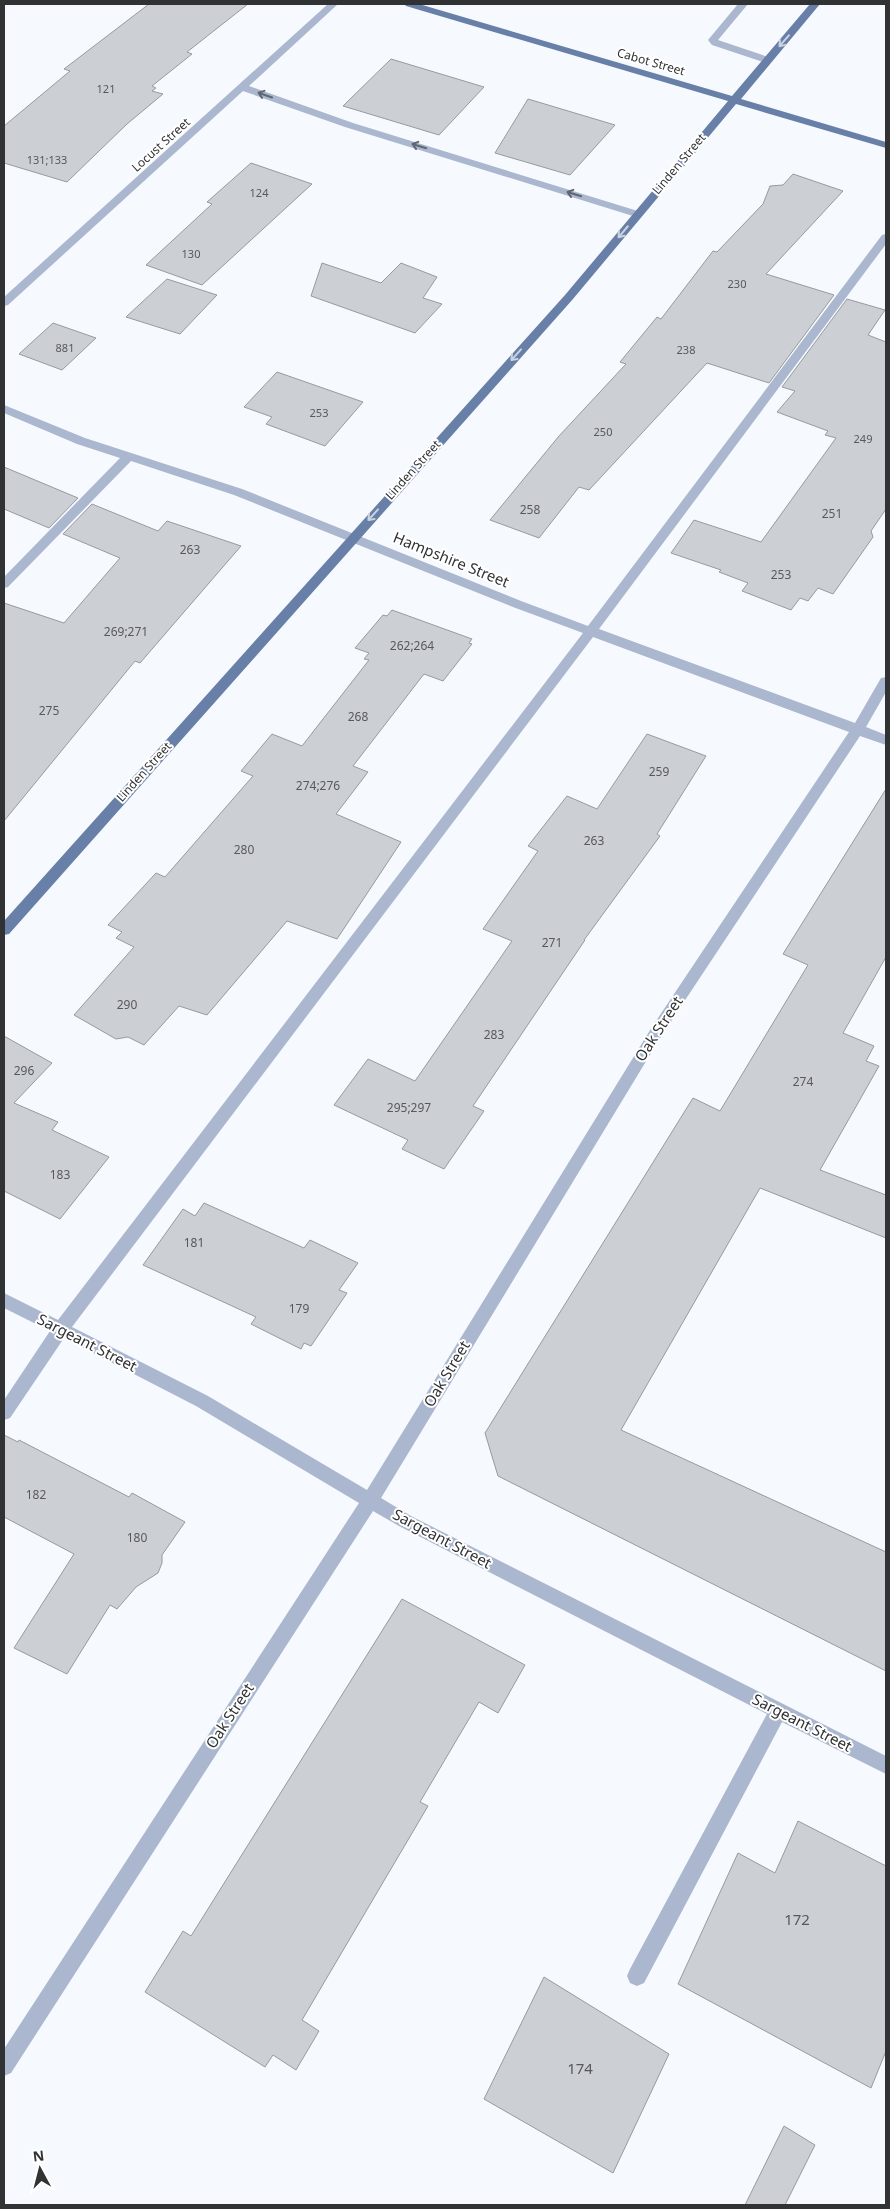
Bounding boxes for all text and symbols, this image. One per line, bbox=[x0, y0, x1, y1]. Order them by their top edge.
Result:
one-way arrow bbox=[778, 34, 789, 47]
street label: Cabot Street bbox=[615, 44, 688, 80]
house number: 121 bbox=[97, 81, 115, 96]
one-way arrow bbox=[257, 90, 273, 99]
street label: Locust Street bbox=[128, 113, 194, 176]
street label: Linden Street bbox=[648, 129, 710, 198]
one-way arrow bbox=[411, 141, 427, 151]
house number: 131;133 bbox=[27, 152, 67, 167]
house number: 124 bbox=[250, 185, 269, 200]
one-way arrow bbox=[566, 189, 582, 199]
one-way arrow bbox=[617, 225, 628, 238]
house number: 130 bbox=[182, 246, 200, 261]
house number: 230 bbox=[728, 276, 746, 291]
house number: 881 bbox=[56, 340, 74, 355]
house number: 238 bbox=[677, 342, 695, 357]
one-way arrow bbox=[510, 348, 522, 361]
house number: 253 bbox=[310, 405, 328, 420]
house number: 250 bbox=[594, 424, 612, 439]
house number: 249 bbox=[854, 431, 872, 446]
street label: Linden Street bbox=[381, 436, 444, 503]
house number: 258 bbox=[520, 501, 540, 518]
house number: 251 bbox=[822, 505, 842, 522]
one-way arrow bbox=[367, 508, 379, 521]
street label: Hampshire Street bbox=[390, 527, 513, 592]
house number: 263 bbox=[180, 541, 200, 558]
house number: 253 bbox=[771, 566, 791, 583]
house number: 269;271 bbox=[104, 623, 148, 640]
house number: 262;264 bbox=[390, 637, 434, 654]
house number: 275 bbox=[39, 702, 59, 719]
house number: 268 bbox=[348, 708, 368, 725]
street label: Linden Street bbox=[112, 738, 175, 805]
house number: 259 bbox=[649, 763, 669, 780]
house number: 274;276 bbox=[296, 777, 340, 794]
house number: 263 bbox=[584, 832, 604, 849]
house number: 280 bbox=[234, 841, 254, 858]
house number: 271 bbox=[542, 934, 562, 951]
street label: Oak Street bbox=[630, 992, 687, 1065]
house number: 290 bbox=[117, 996, 137, 1013]
house number: 283 bbox=[484, 1026, 504, 1043]
house number: 296 bbox=[14, 1062, 34, 1079]
house number: 274 bbox=[793, 1073, 813, 1090]
house number: 295;297 bbox=[387, 1099, 431, 1116]
house number: 183 bbox=[50, 1166, 70, 1183]
house number: 181 bbox=[184, 1234, 204, 1251]
house number: 179 bbox=[289, 1300, 309, 1317]
street label: Sargeant Street bbox=[34, 1308, 141, 1376]
street label: Oak Street bbox=[419, 1336, 474, 1410]
house number: 182 bbox=[26, 1486, 46, 1503]
street label: Sargeant Street bbox=[390, 1504, 496, 1573]
house number: 180 bbox=[127, 1529, 147, 1546]
street label: Oak Street bbox=[201, 1679, 258, 1752]
street label: Sargeant Street bbox=[749, 1688, 856, 1756]
house number: 172 bbox=[784, 1909, 810, 1929]
house number: 174 bbox=[567, 2058, 593, 2078]
north arrow bbox=[15, 2144, 65, 2194]
text: N bbox=[32, 2145, 45, 2166]

